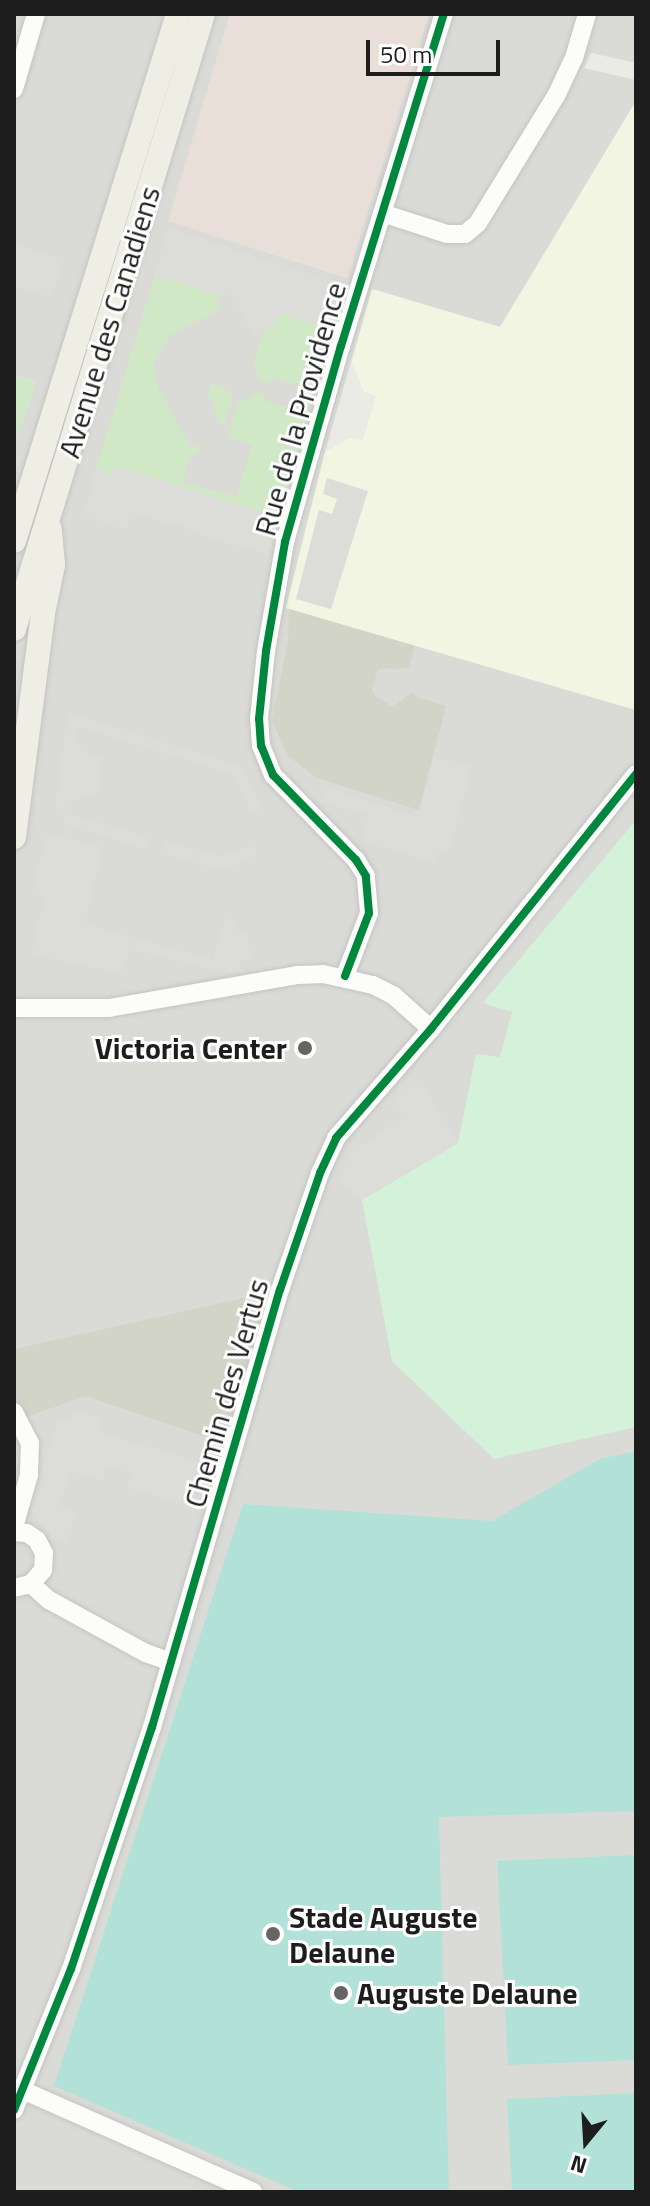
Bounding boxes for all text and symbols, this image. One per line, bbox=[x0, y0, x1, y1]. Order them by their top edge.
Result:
scale bar bbox=[370, 24, 504, 74]
text: 50 m bbox=[380, 36, 432, 72]
street label: Avenue des Canadiens bbox=[51, 182, 167, 462]
street label: Rue de la Providence bbox=[247, 278, 353, 540]
place label: Victoria Center bbox=[95, 1030, 287, 1066]
marker: Victoria Center bbox=[294, 1037, 316, 1059]
street label: Chemin des Vertus bbox=[176, 1275, 276, 1511]
place label: Stade Auguste Delaune bbox=[289, 1899, 477, 1970]
marker: Stade Auguste Delaune bbox=[264, 1925, 282, 1943]
place label: Auguste Delaune bbox=[357, 1975, 578, 2011]
marker: Auguste Delaune bbox=[332, 1984, 350, 2002]
north arrow bbox=[546, 2102, 626, 2182]
text: N bbox=[566, 2146, 591, 2183]

